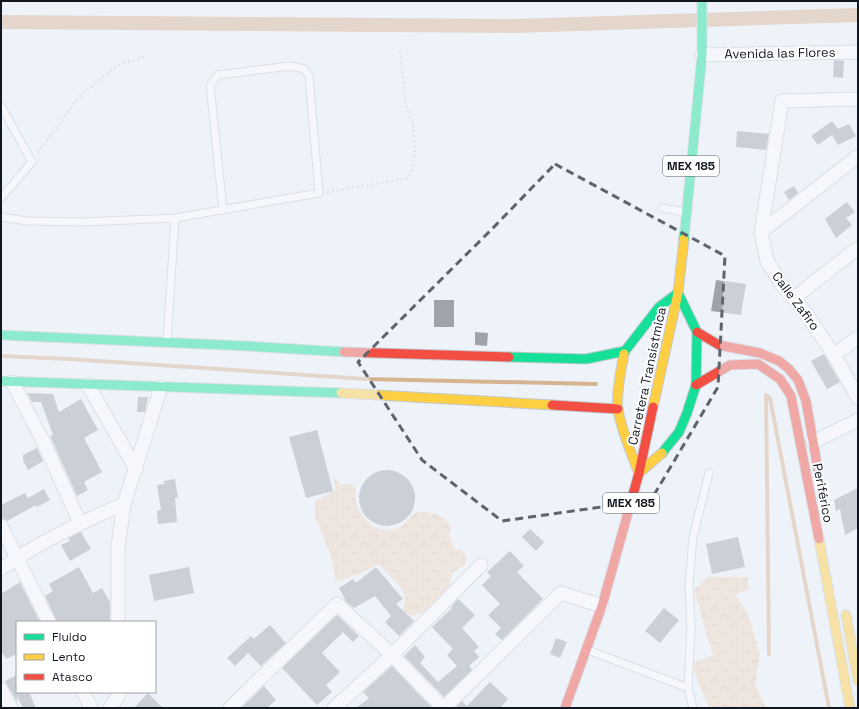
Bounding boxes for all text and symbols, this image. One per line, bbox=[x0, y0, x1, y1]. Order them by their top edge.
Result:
street label: Avenida las Flores bbox=[724, 44, 836, 62]
road number: MEX 185 bbox=[663, 156, 719, 176]
street label: Calle Zafiro bbox=[768, 268, 824, 334]
street label: Carretera Transistmica bbox=[624, 305, 670, 447]
street label: Periférico bbox=[809, 462, 837, 524]
road number: MEX 185 bbox=[603, 493, 659, 513]
legend bbox=[16, 621, 156, 693]
text: Fluido bbox=[52, 629, 87, 645]
text: Lento bbox=[52, 649, 86, 665]
text: Atasco bbox=[52, 669, 93, 685]

